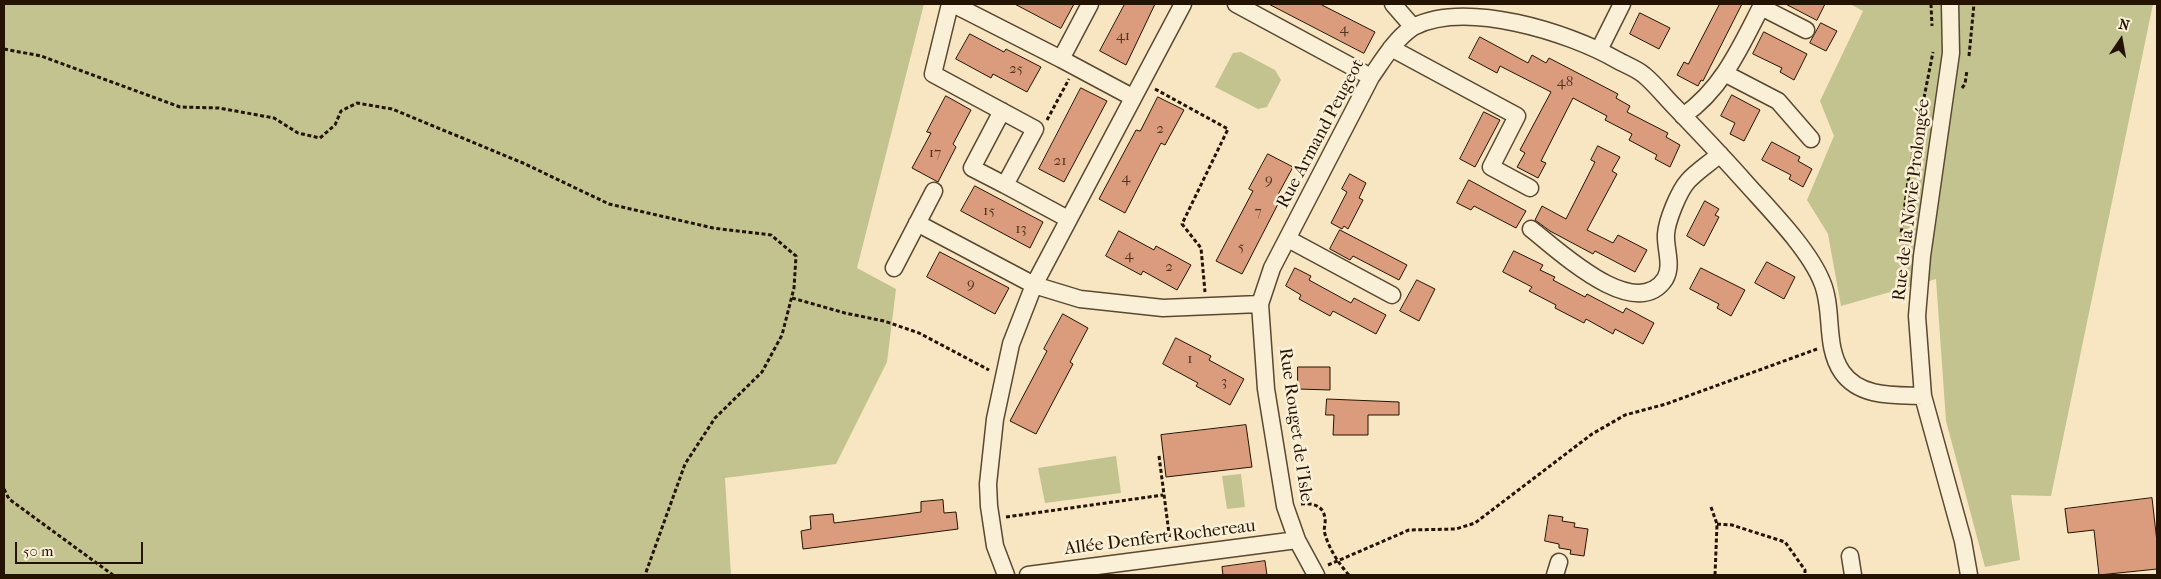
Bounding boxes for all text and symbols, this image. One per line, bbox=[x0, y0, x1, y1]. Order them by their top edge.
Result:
north arrow bbox=[2096, 15, 2146, 65]
text: N bbox=[2117, 15, 2131, 34]
house number: 4 bbox=[1340, 20, 1348, 38]
house number: 41 bbox=[1116, 27, 1130, 45]
street label: Rue Armand Peugeot bbox=[1273, 56, 1369, 212]
house number: 25 bbox=[1009, 60, 1023, 78]
house number: 48 bbox=[1557, 73, 1573, 91]
street label: Rue de la Novie Prolongée bbox=[1889, 98, 1935, 302]
house number: 2 bbox=[1156, 120, 1164, 138]
house number: 17 bbox=[929, 144, 941, 162]
house number: 21 bbox=[1053, 152, 1067, 170]
house number: 4 bbox=[1122, 169, 1130, 187]
house number: 9 bbox=[1265, 171, 1273, 189]
house number: 15 bbox=[983, 202, 995, 220]
house number: 7 bbox=[1254, 203, 1262, 221]
house number: 13 bbox=[1015, 220, 1027, 238]
house number: 5 bbox=[1238, 238, 1244, 256]
house number: 4 bbox=[1125, 246, 1133, 264]
house number: 2 bbox=[1165, 258, 1173, 276]
house number: 9 bbox=[967, 275, 975, 293]
street label: Rue Rouget de l'Isle bbox=[1274, 347, 1316, 503]
house number: 1 bbox=[1187, 350, 1193, 368]
house number: 3 bbox=[1221, 373, 1227, 391]
street label: Allée Denfert Rochereau bbox=[1063, 516, 1257, 560]
scale bar bbox=[18, 532, 145, 564]
text: 50 m bbox=[23, 542, 53, 560]

